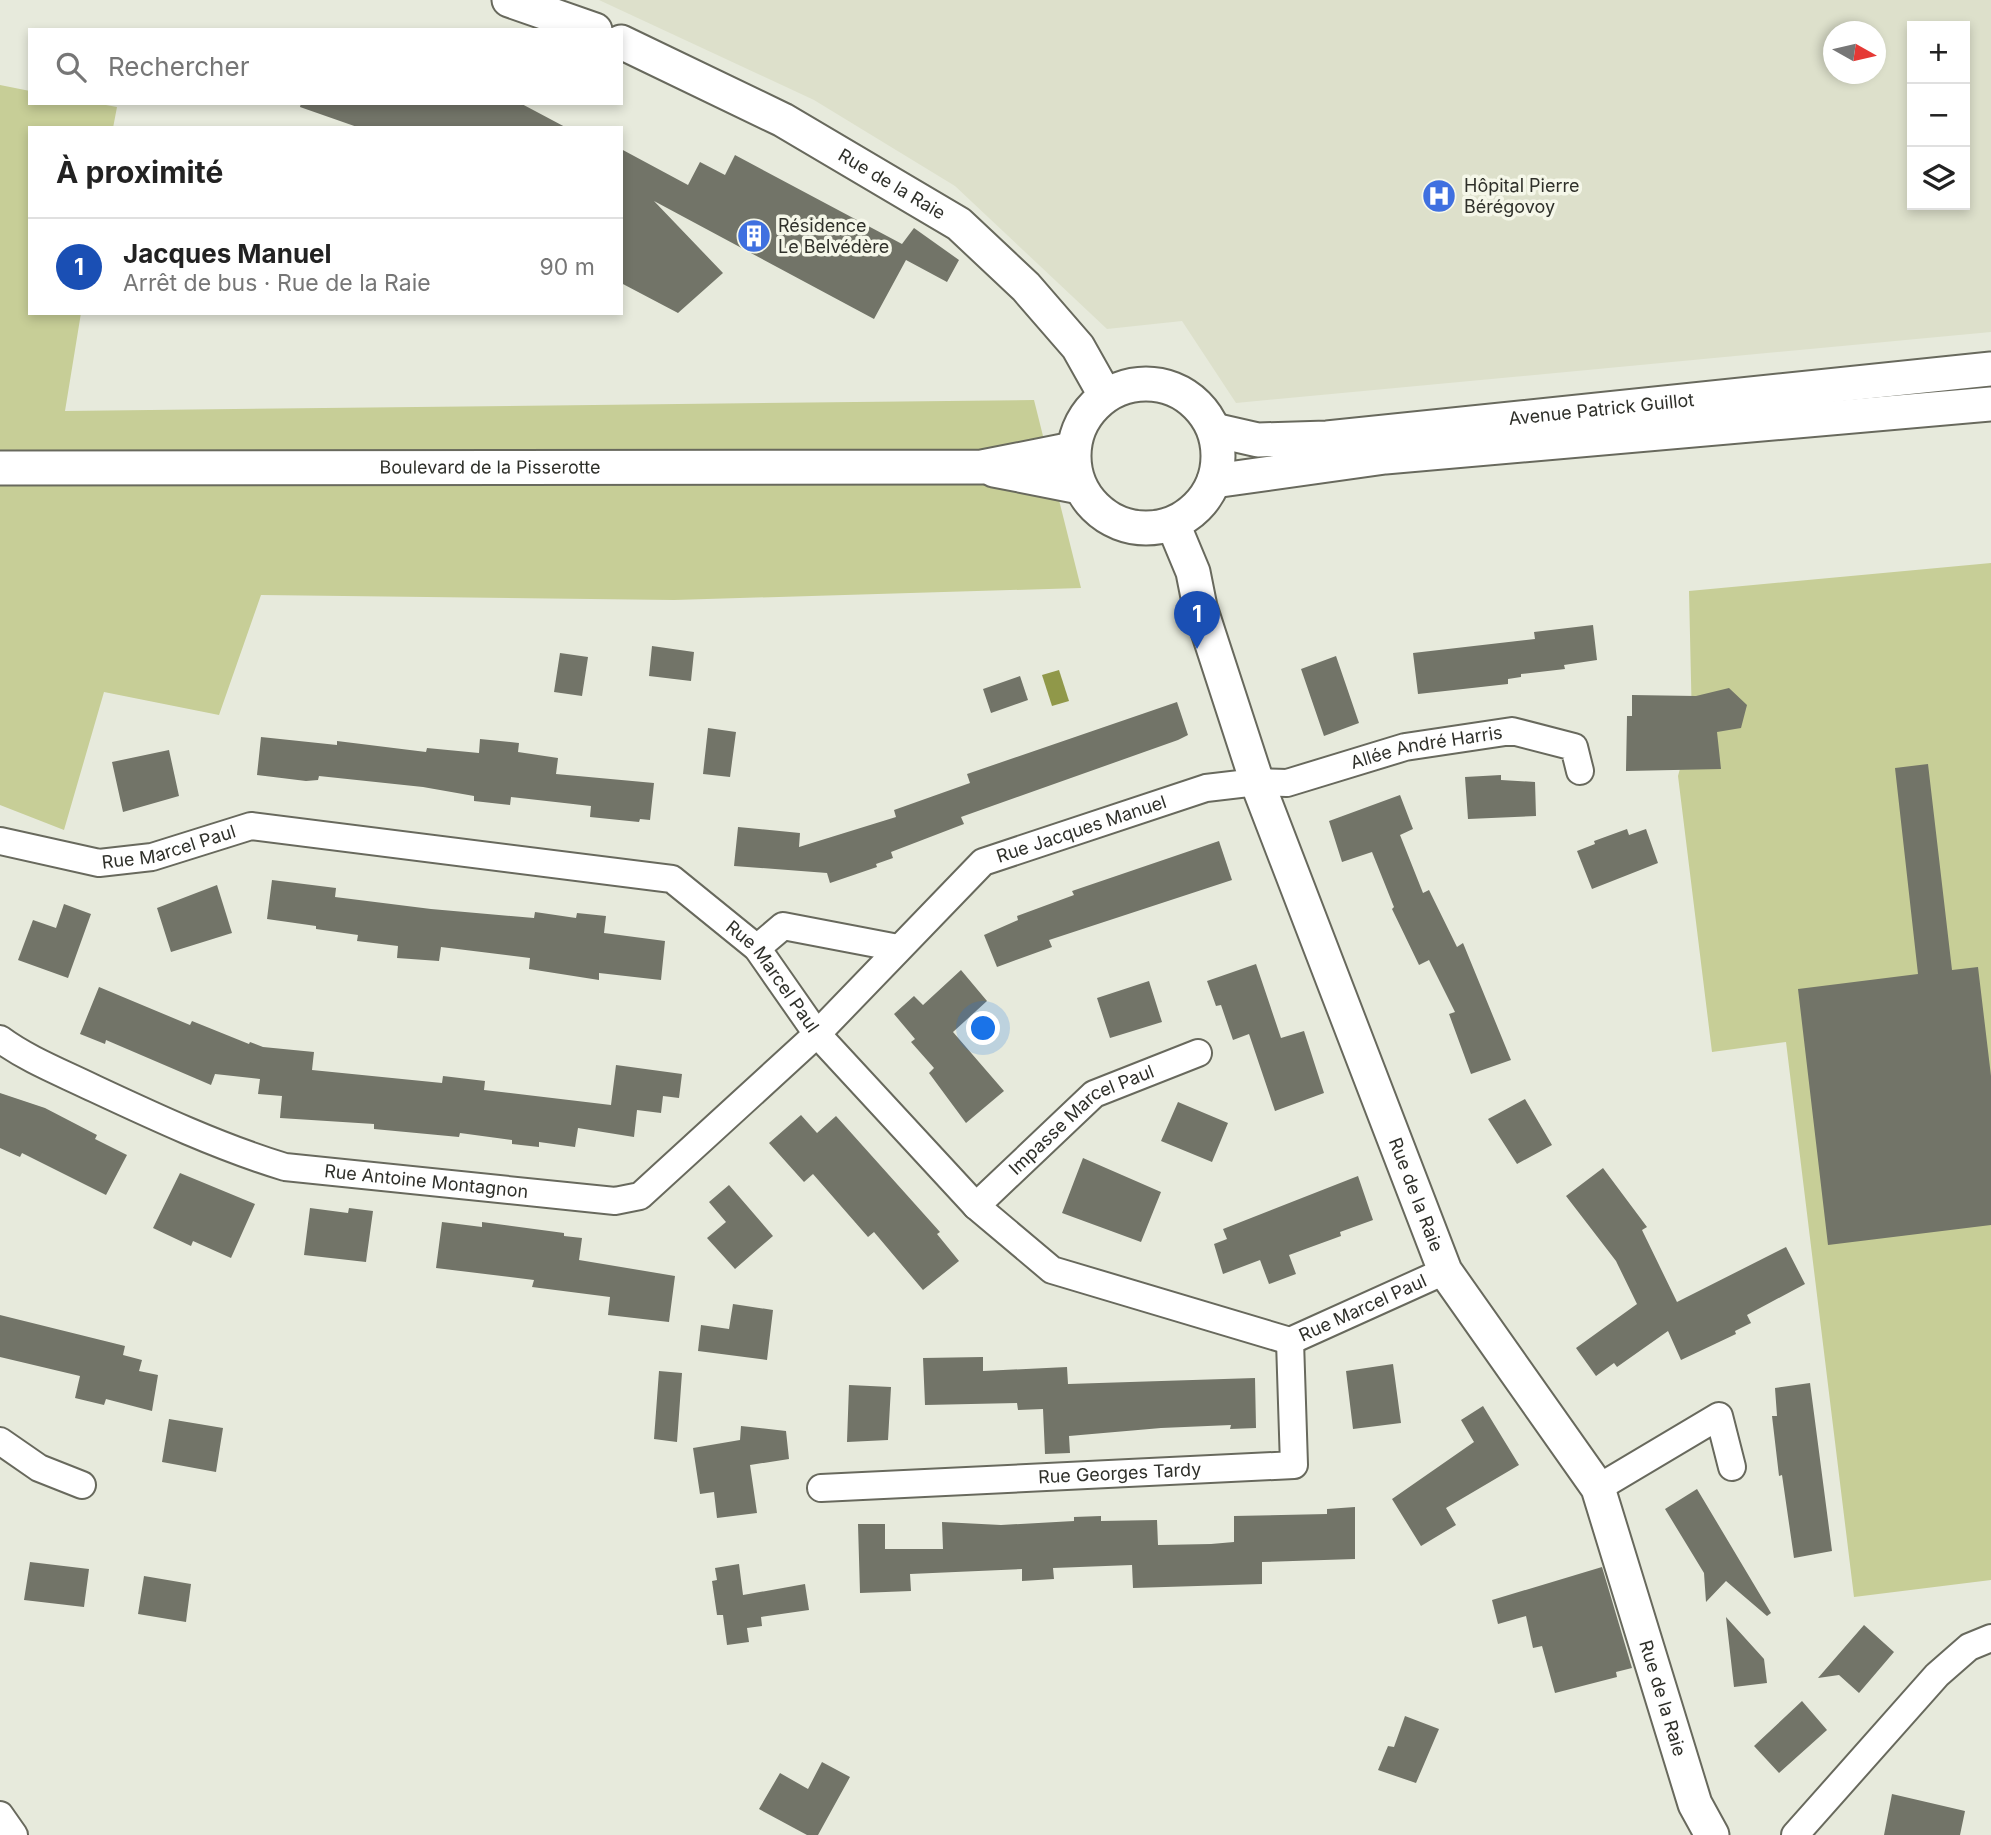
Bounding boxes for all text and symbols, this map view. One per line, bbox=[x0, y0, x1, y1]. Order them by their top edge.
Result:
north arrow bbox=[1823, 21, 1886, 84]
map controls bbox=[1907, 21, 1970, 210]
button: + bbox=[1907, 21, 1970, 84]
search box bbox=[28, 28, 623, 105]
icon: search bbox=[52, 48, 90, 86]
text: Rechercher bbox=[108, 51, 249, 82]
button: − bbox=[1907, 84, 1970, 147]
street label: Rue de la Raie bbox=[835, 144, 949, 223]
button: layers bbox=[1907, 147, 1970, 210]
text: À proximité bbox=[56, 154, 223, 190]
place label: Hôpital Pierre Bérégovoy bbox=[1464, 175, 1579, 217]
hospital icon: Hôpital Pierre Bérégovoy bbox=[1420, 177, 1458, 215]
place label: Résidence Le Belvédère bbox=[778, 215, 889, 257]
building icon: Résidence Le Belvédère bbox=[735, 217, 773, 255]
text: Jacques Manuel bbox=[123, 238, 332, 269]
text: 1 bbox=[74, 253, 84, 281]
text: 90 m bbox=[540, 253, 595, 281]
text: Arrêt de bus · Rue de la Raie bbox=[123, 269, 431, 297]
street label: Avenue Patrick Guillot bbox=[1508, 389, 1695, 429]
street label: Boulevard de la Pisserotte bbox=[380, 456, 600, 478]
pin: 1 bbox=[1174, 591, 1220, 649]
street label: Allée André Harris bbox=[1348, 722, 1504, 773]
street label: Rue Jacques Manuel bbox=[994, 791, 1169, 867]
street label: Rue Marcel Paul bbox=[101, 821, 238, 873]
street label: Rue Marcel Paul bbox=[722, 916, 824, 1036]
your location bbox=[966, 1011, 1000, 1045]
street label: Impasse Marcel Paul bbox=[1005, 1061, 1157, 1179]
street label: Rue de la Raie bbox=[1385, 1135, 1448, 1255]
street label: Rue Antoine Montagnon bbox=[323, 1160, 529, 1202]
street label: Rue Marcel Paul bbox=[1296, 1270, 1430, 1346]
street label: Rue Georges Tardy bbox=[1038, 1459, 1202, 1487]
street label: Rue de la Raie bbox=[1635, 1637, 1691, 1759]

